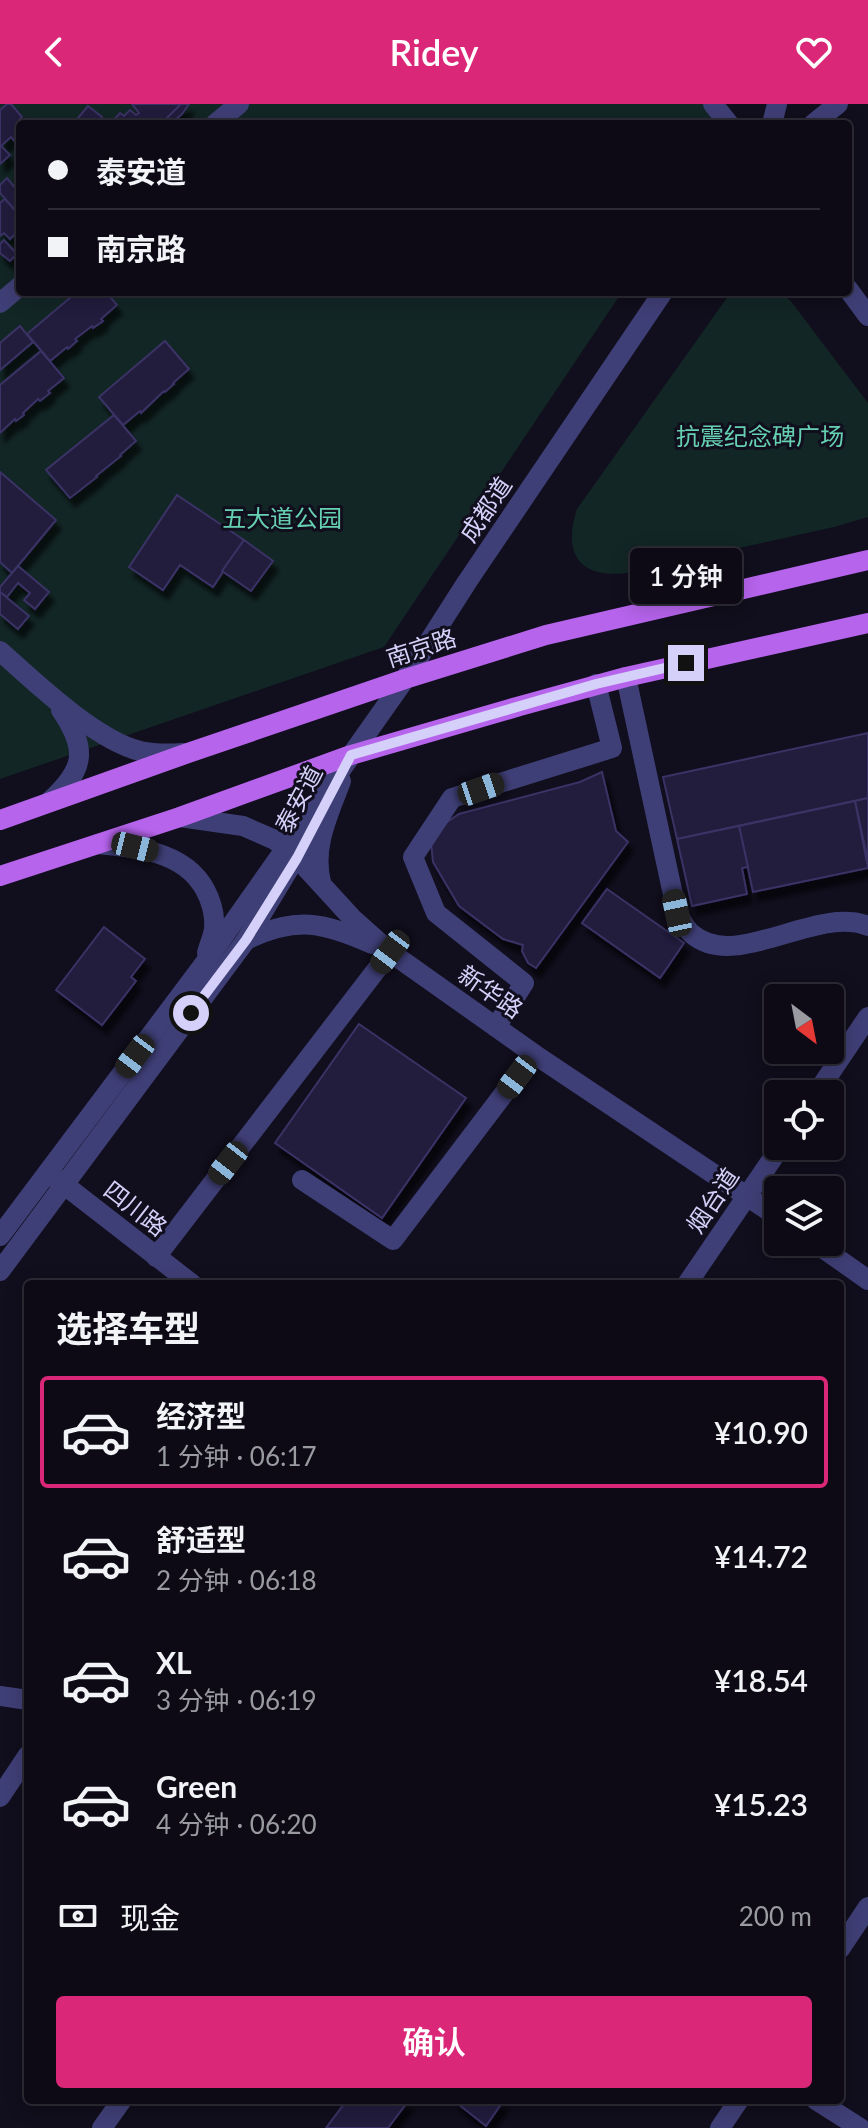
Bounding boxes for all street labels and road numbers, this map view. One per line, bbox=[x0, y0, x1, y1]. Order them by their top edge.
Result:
street label: 成都道 bbox=[453, 471, 517, 547]
street label: 南京路 bbox=[382, 622, 460, 672]
street label: 泰安道 bbox=[268, 760, 328, 838]
street label: 新华路 bbox=[453, 958, 529, 1024]
street label: 烟台道 bbox=[680, 1162, 744, 1238]
street label: 四川路 bbox=[99, 1174, 173, 1242]

